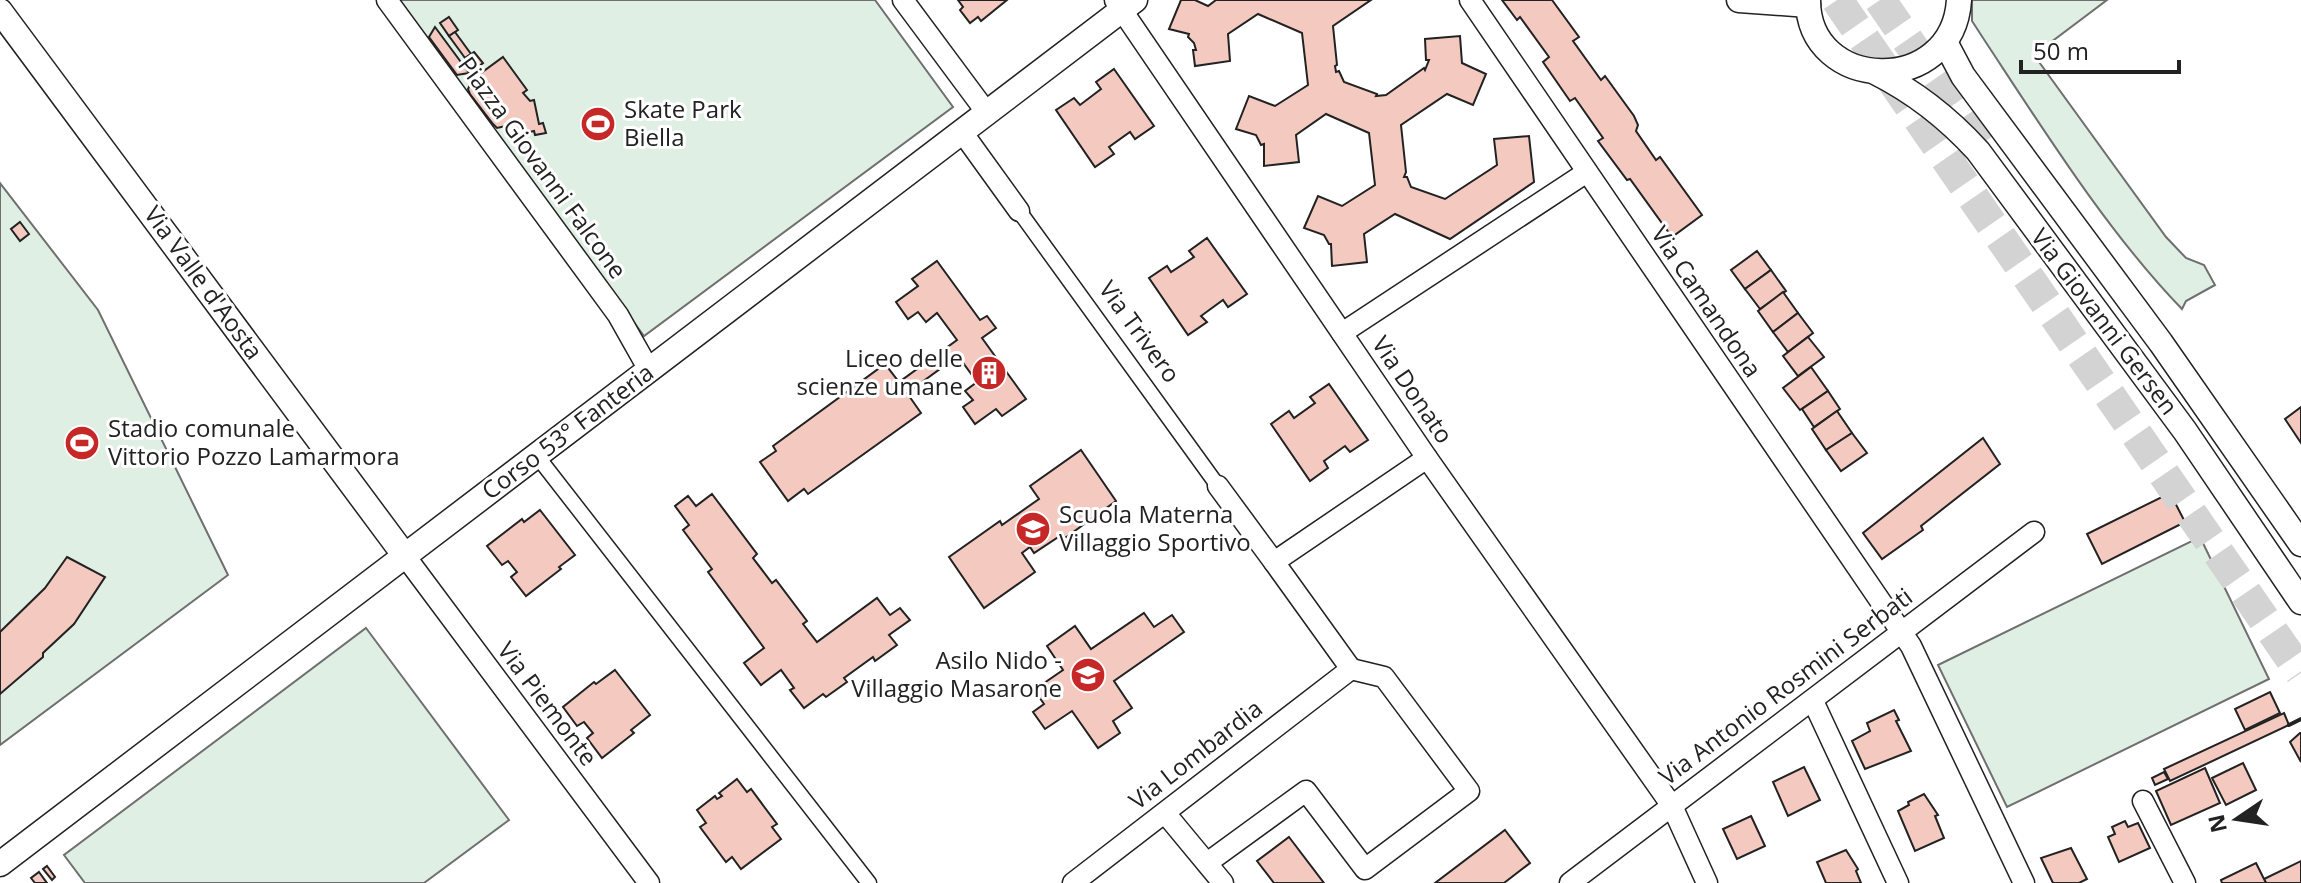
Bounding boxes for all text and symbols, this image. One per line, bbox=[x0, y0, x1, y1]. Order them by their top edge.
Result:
scale bar bbox=[2021, 24, 2179, 74]
text: 50 m bbox=[2033, 34, 2089, 67]
street label: Piazza Giovanni Falcone bbox=[451, 49, 635, 285]
place label: Skate Park Biella bbox=[624, 92, 742, 153]
sports icon: Skate Park Biella bbox=[579, 105, 617, 143]
street label: Via Valle d'Aosta bbox=[137, 199, 271, 366]
street label: Via Camandona bbox=[1644, 219, 1770, 383]
street label: Via Giovanni Gersen bbox=[2024, 221, 2186, 421]
street label: Via Trivero bbox=[1092, 273, 1188, 389]
street label: Via Donato bbox=[1365, 329, 1461, 449]
place label: Liceo delle scienze umane bbox=[796, 341, 963, 402]
building icon: Liceo delle scienze umane bbox=[970, 354, 1008, 392]
street label: Corso 53° Fanteria bbox=[474, 355, 660, 506]
place label: Stadio comunale Vittorio Pozzo Lamarmora bbox=[108, 411, 400, 472]
sports icon: Stadio comunale Vittorio Pozzo Lamarmora bbox=[63, 424, 101, 462]
place label: Scuola Materna Villaggio Sportivo bbox=[1059, 497, 1251, 558]
school or university icon: Scuola Materna Villaggio Sportivo bbox=[1014, 510, 1052, 548]
street label: Via Antonio Rosmini Serbati bbox=[1652, 580, 1919, 792]
street label: Via Piemonte bbox=[491, 634, 606, 772]
place label: Asilo Nido - Villaggio Masarone bbox=[851, 643, 1062, 704]
school or university icon: Asilo Nido - Villaggio Masarone bbox=[1069, 656, 1107, 694]
street label: Via Lombardia bbox=[1121, 691, 1269, 816]
north arrow bbox=[2197, 779, 2277, 859]
text: N bbox=[2200, 812, 2233, 836]

